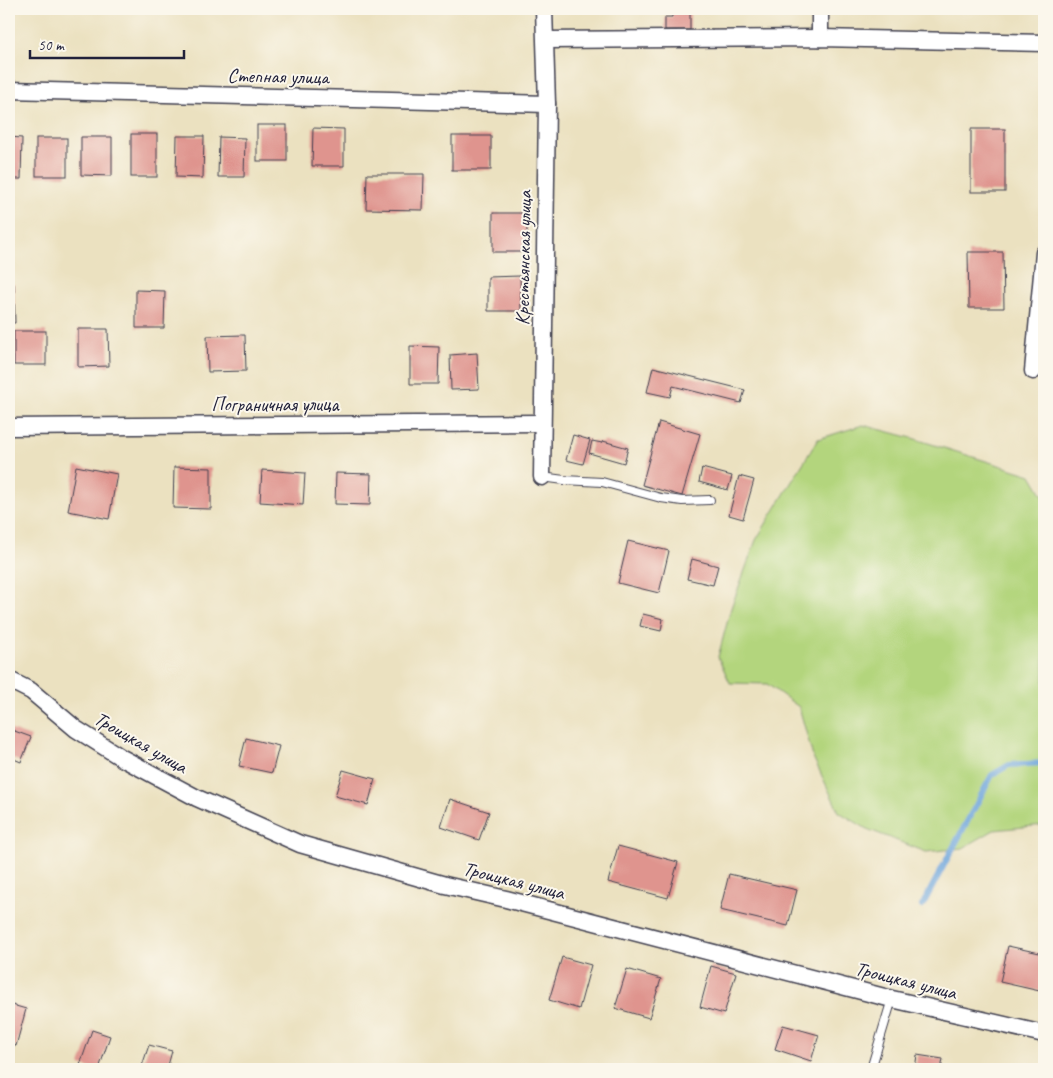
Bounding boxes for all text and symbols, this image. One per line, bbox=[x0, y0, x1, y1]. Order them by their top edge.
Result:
scale bar bbox=[30, 28, 184, 60]
text: 50 m bbox=[38, 36, 65, 55]
street label: Степная улица bbox=[227, 63, 331, 90]
street label: Крестьянская улица bbox=[510, 189, 537, 326]
street label: Пограничная улица bbox=[211, 392, 341, 417]
street label: Троицкая улица bbox=[90, 706, 193, 780]
street label: Троицкая улица bbox=[461, 856, 568, 905]
street label: Троицкая улица bbox=[853, 956, 960, 1005]

